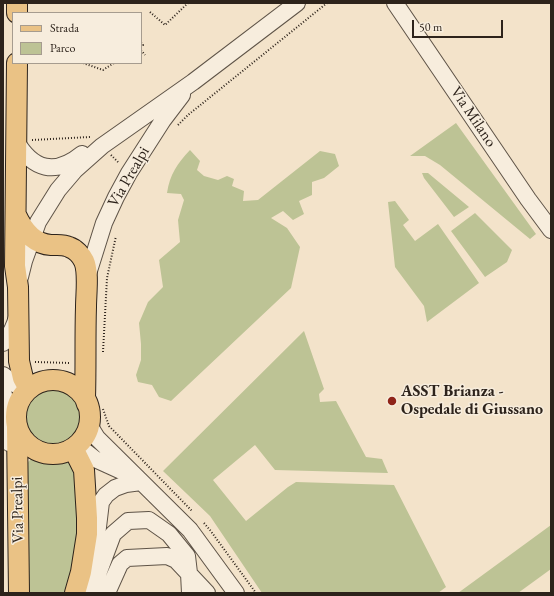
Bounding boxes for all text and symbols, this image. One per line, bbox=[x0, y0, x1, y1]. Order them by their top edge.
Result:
legend bbox=[12, 12, 142, 64]
scale bar bbox=[414, 12, 505, 38]
text: 50 m bbox=[419, 19, 442, 35]
text: Strada bbox=[50, 20, 79, 36]
text: Parco bbox=[50, 40, 75, 56]
street label: Via Milano bbox=[446, 83, 500, 151]
street label: Via Prealpi bbox=[104, 143, 154, 211]
place label: ASST Brianza - Ospedale di Giussano bbox=[401, 382, 543, 420]
marker: ASST Brianza - Ospedale di Giussano bbox=[386, 395, 398, 407]
street label: Via Prealpi bbox=[8, 476, 28, 544]

